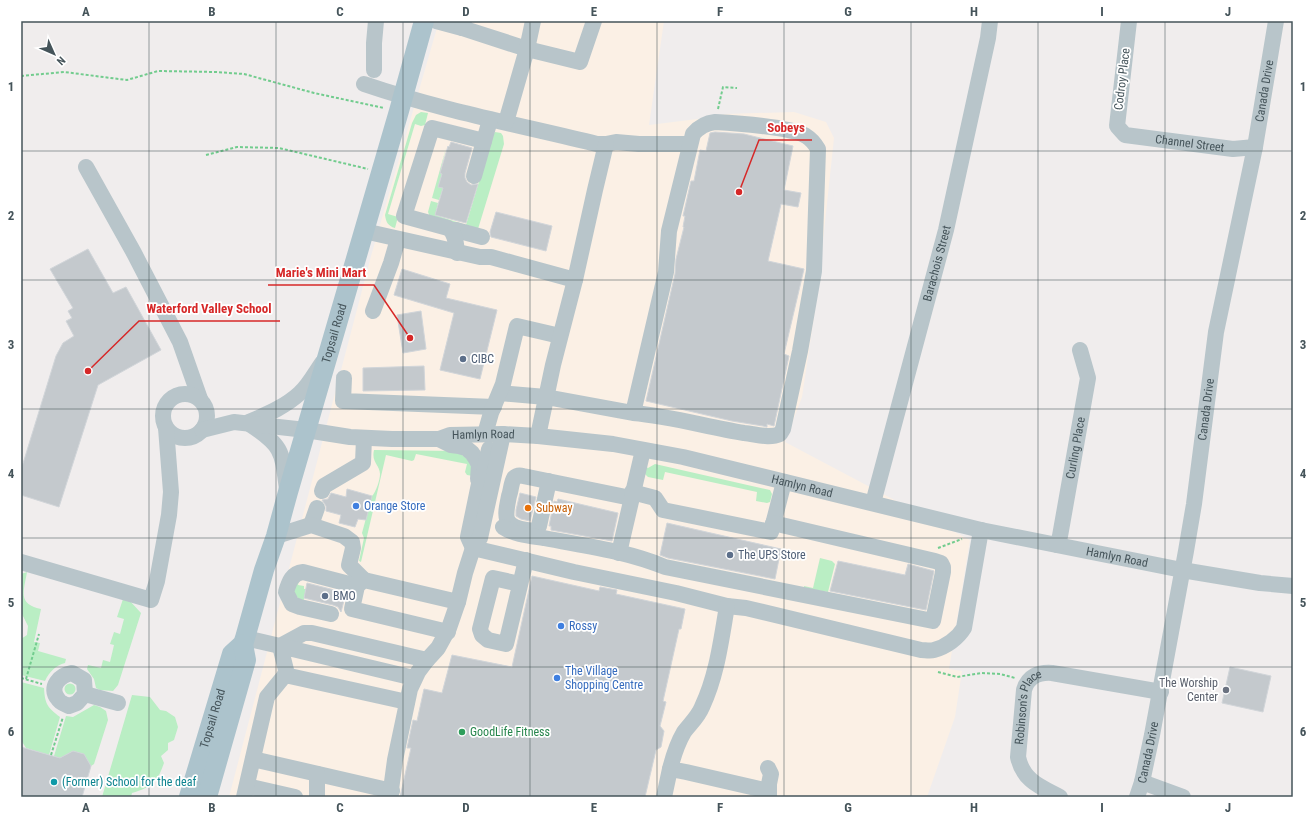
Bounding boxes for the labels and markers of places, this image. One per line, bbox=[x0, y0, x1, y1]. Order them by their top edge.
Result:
callout: Sobeys bbox=[759, 115, 812, 140]
callout: Marie's Mini Mart bbox=[268, 260, 374, 285]
callout: Waterford Valley School bbox=[139, 296, 280, 321]
place label: CIBC bbox=[471, 352, 494, 366]
marker: CIBC bbox=[458, 354, 468, 364]
place label: Orange Store bbox=[364, 499, 426, 513]
marker: Orange Store bbox=[351, 501, 361, 511]
place label: Subway bbox=[536, 501, 572, 515]
marker: Subway bbox=[523, 503, 533, 513]
place label: The UPS Store bbox=[738, 548, 806, 562]
marker: The UPS Store bbox=[725, 550, 735, 560]
place label: BMO bbox=[333, 589, 356, 603]
marker: BMO bbox=[320, 591, 330, 601]
place label: Rossy bbox=[569, 619, 597, 633]
marker: Rossy bbox=[556, 621, 566, 631]
place label: The Village Shopping Centre bbox=[565, 664, 643, 692]
marker: The Village Shopping Centre bbox=[552, 673, 562, 683]
place label: The Worship Center bbox=[1159, 676, 1218, 704]
marker: The Worship Center bbox=[1221, 685, 1231, 695]
place label: GoodLife Fitness bbox=[470, 725, 550, 739]
marker: GoodLife Fitness bbox=[457, 727, 467, 737]
place label: (Former) School for the deaf bbox=[62, 775, 196, 789]
marker: (Former) School for the deaf bbox=[49, 777, 59, 787]

